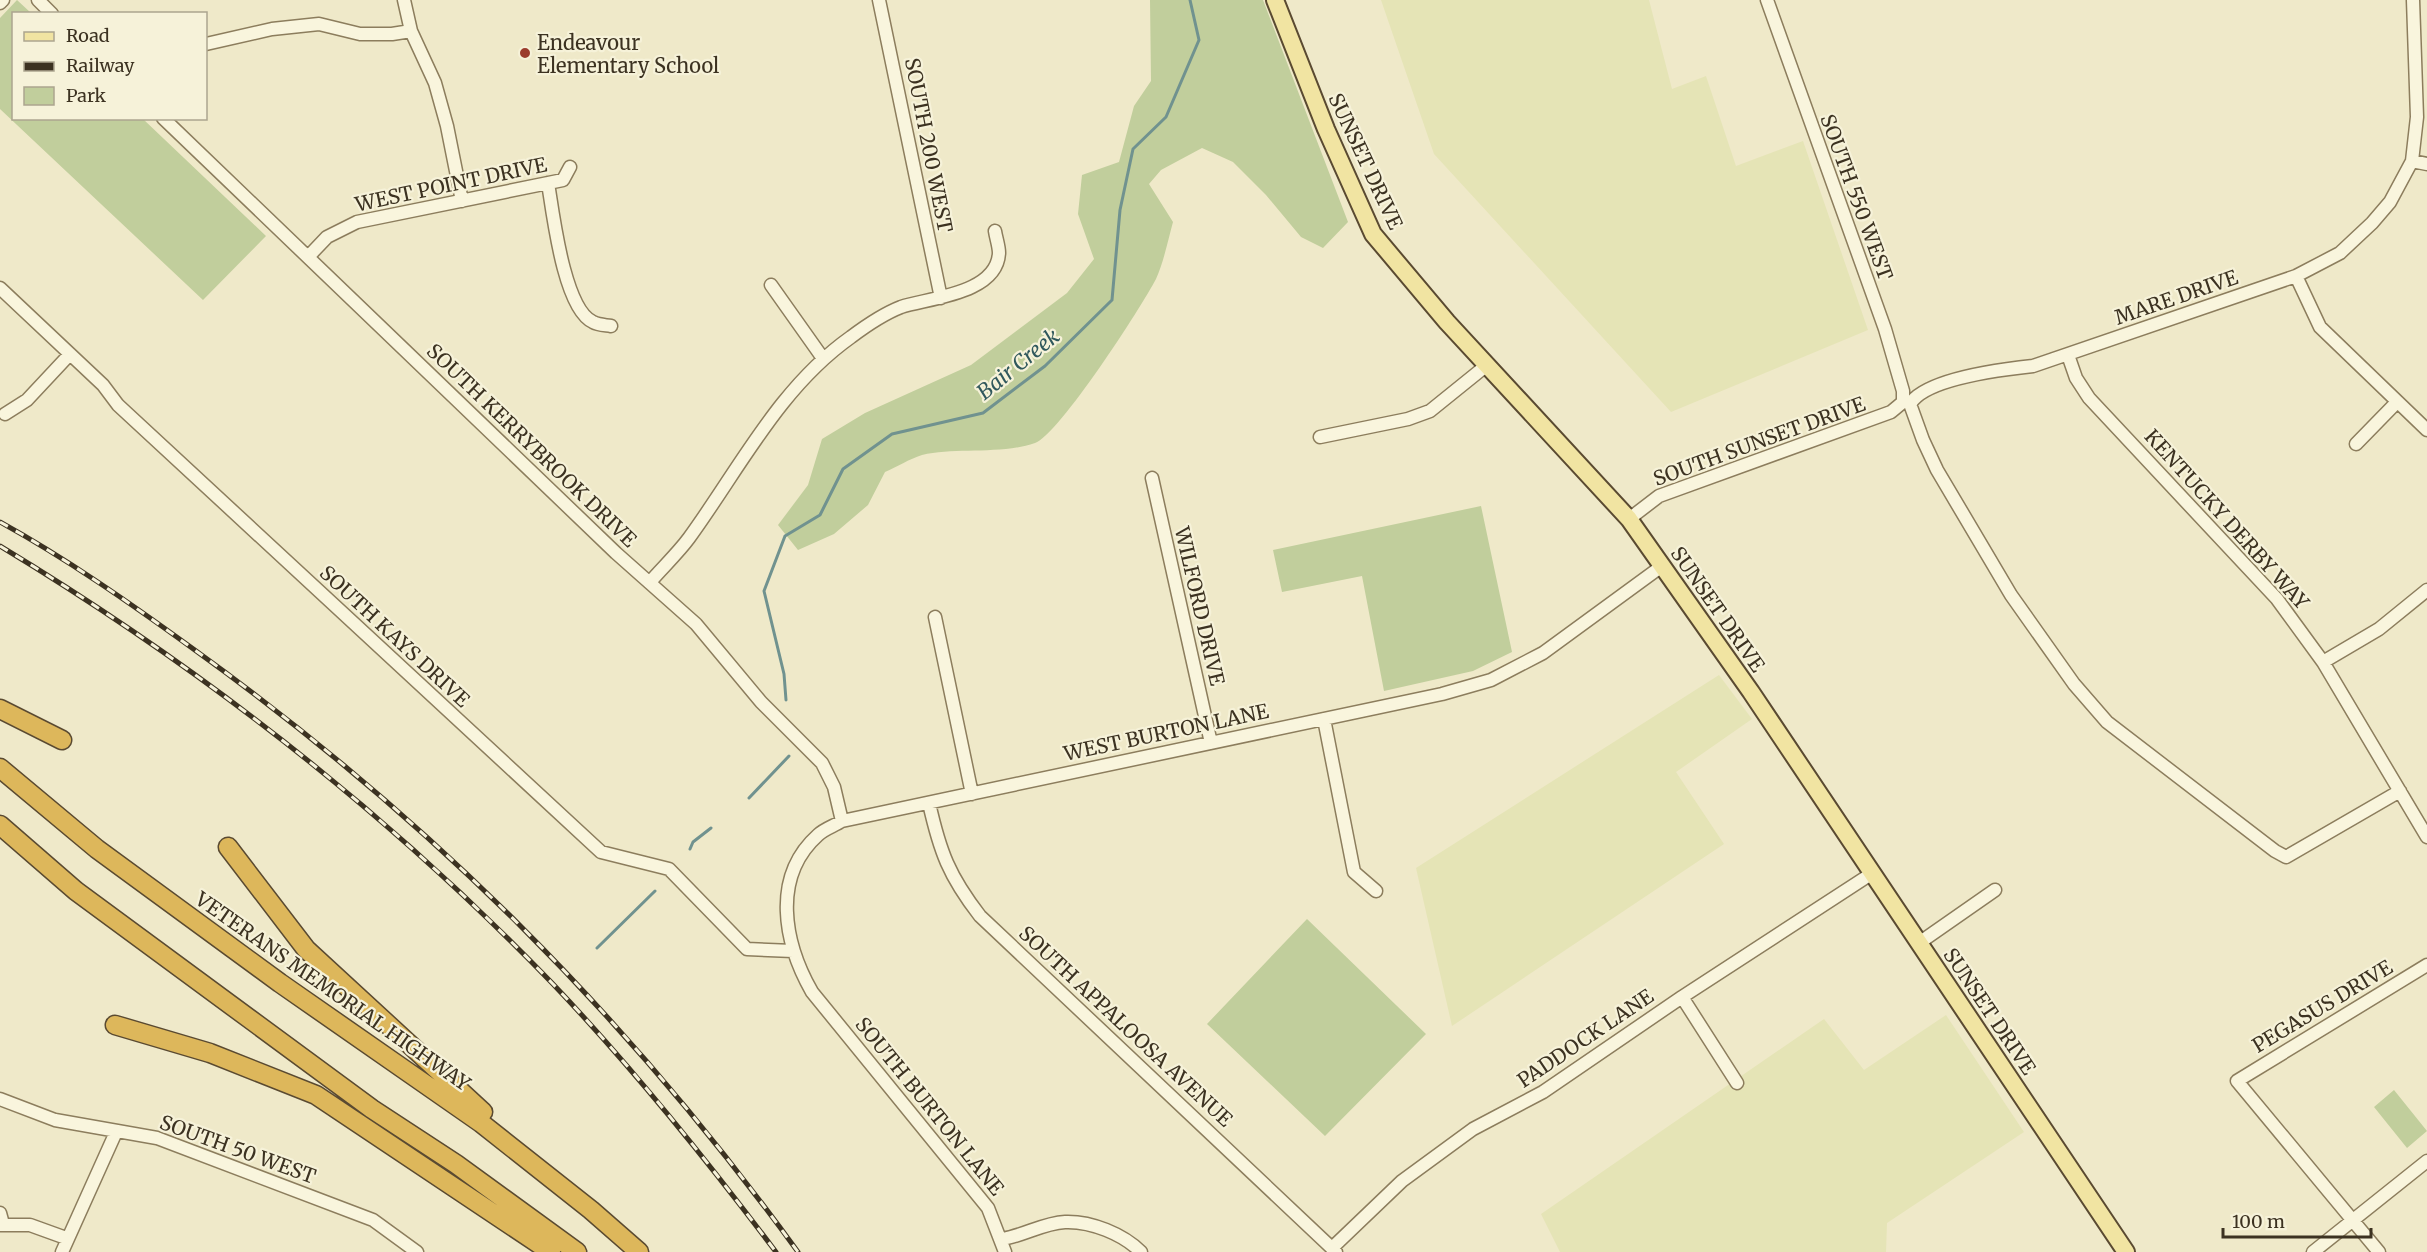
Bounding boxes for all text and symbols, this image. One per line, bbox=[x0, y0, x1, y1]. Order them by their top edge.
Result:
legend bbox=[12, 12, 207, 120]
text: Road bbox=[66, 24, 110, 47]
place label: Endeavour Elementary School bbox=[537, 30, 719, 78]
marker: Endeavour Elementary School bbox=[518, 46, 532, 60]
text: Railway bbox=[66, 54, 135, 77]
street label: SOUTH 200 WEST bbox=[900, 56, 958, 235]
text: Park bbox=[66, 84, 107, 107]
street label: SUNSET DRIVE bbox=[1324, 89, 1409, 233]
street label: SOUTH 550 WEST bbox=[1815, 111, 1899, 283]
street label: WEST POINT DRIVE bbox=[352, 151, 549, 217]
street label: MARE DRIVE bbox=[2111, 264, 2241, 330]
water label: Bair Creek bbox=[971, 322, 1065, 405]
street label: SOUTH KERRYBROOK DRIVE bbox=[422, 338, 642, 552]
street label: SOUTH SUNSET DRIVE bbox=[1650, 391, 1869, 491]
street label: KENTUCKY DERBY WAY bbox=[2140, 424, 2315, 615]
street label: WILFORD DRIVE bbox=[1169, 523, 1230, 688]
street label: SUNSET DRIVE bbox=[1666, 542, 1771, 677]
street label: SOUTH KAYS DRIVE bbox=[315, 560, 475, 712]
street label: WEST BURTON LANE bbox=[1060, 698, 1271, 766]
street label: VETERANS MEMORIAL HIGHWAY bbox=[190, 886, 476, 1097]
street label: SOUTH APPALOOSA AVENUE bbox=[1014, 920, 1238, 1132]
street label: SUNSET DRIVE bbox=[1938, 943, 2042, 1079]
street label: PEGASUS DRIVE bbox=[2247, 954, 2397, 1058]
street label: PADDOCK LANE bbox=[1512, 983, 1658, 1093]
street label: SOUTH BURTON LANE bbox=[850, 1012, 1010, 1200]
street label: SOUTH 50 WEST bbox=[157, 1109, 319, 1189]
scale bar bbox=[2223, 1201, 2372, 1239]
text: 100 m bbox=[2232, 1210, 2285, 1233]

